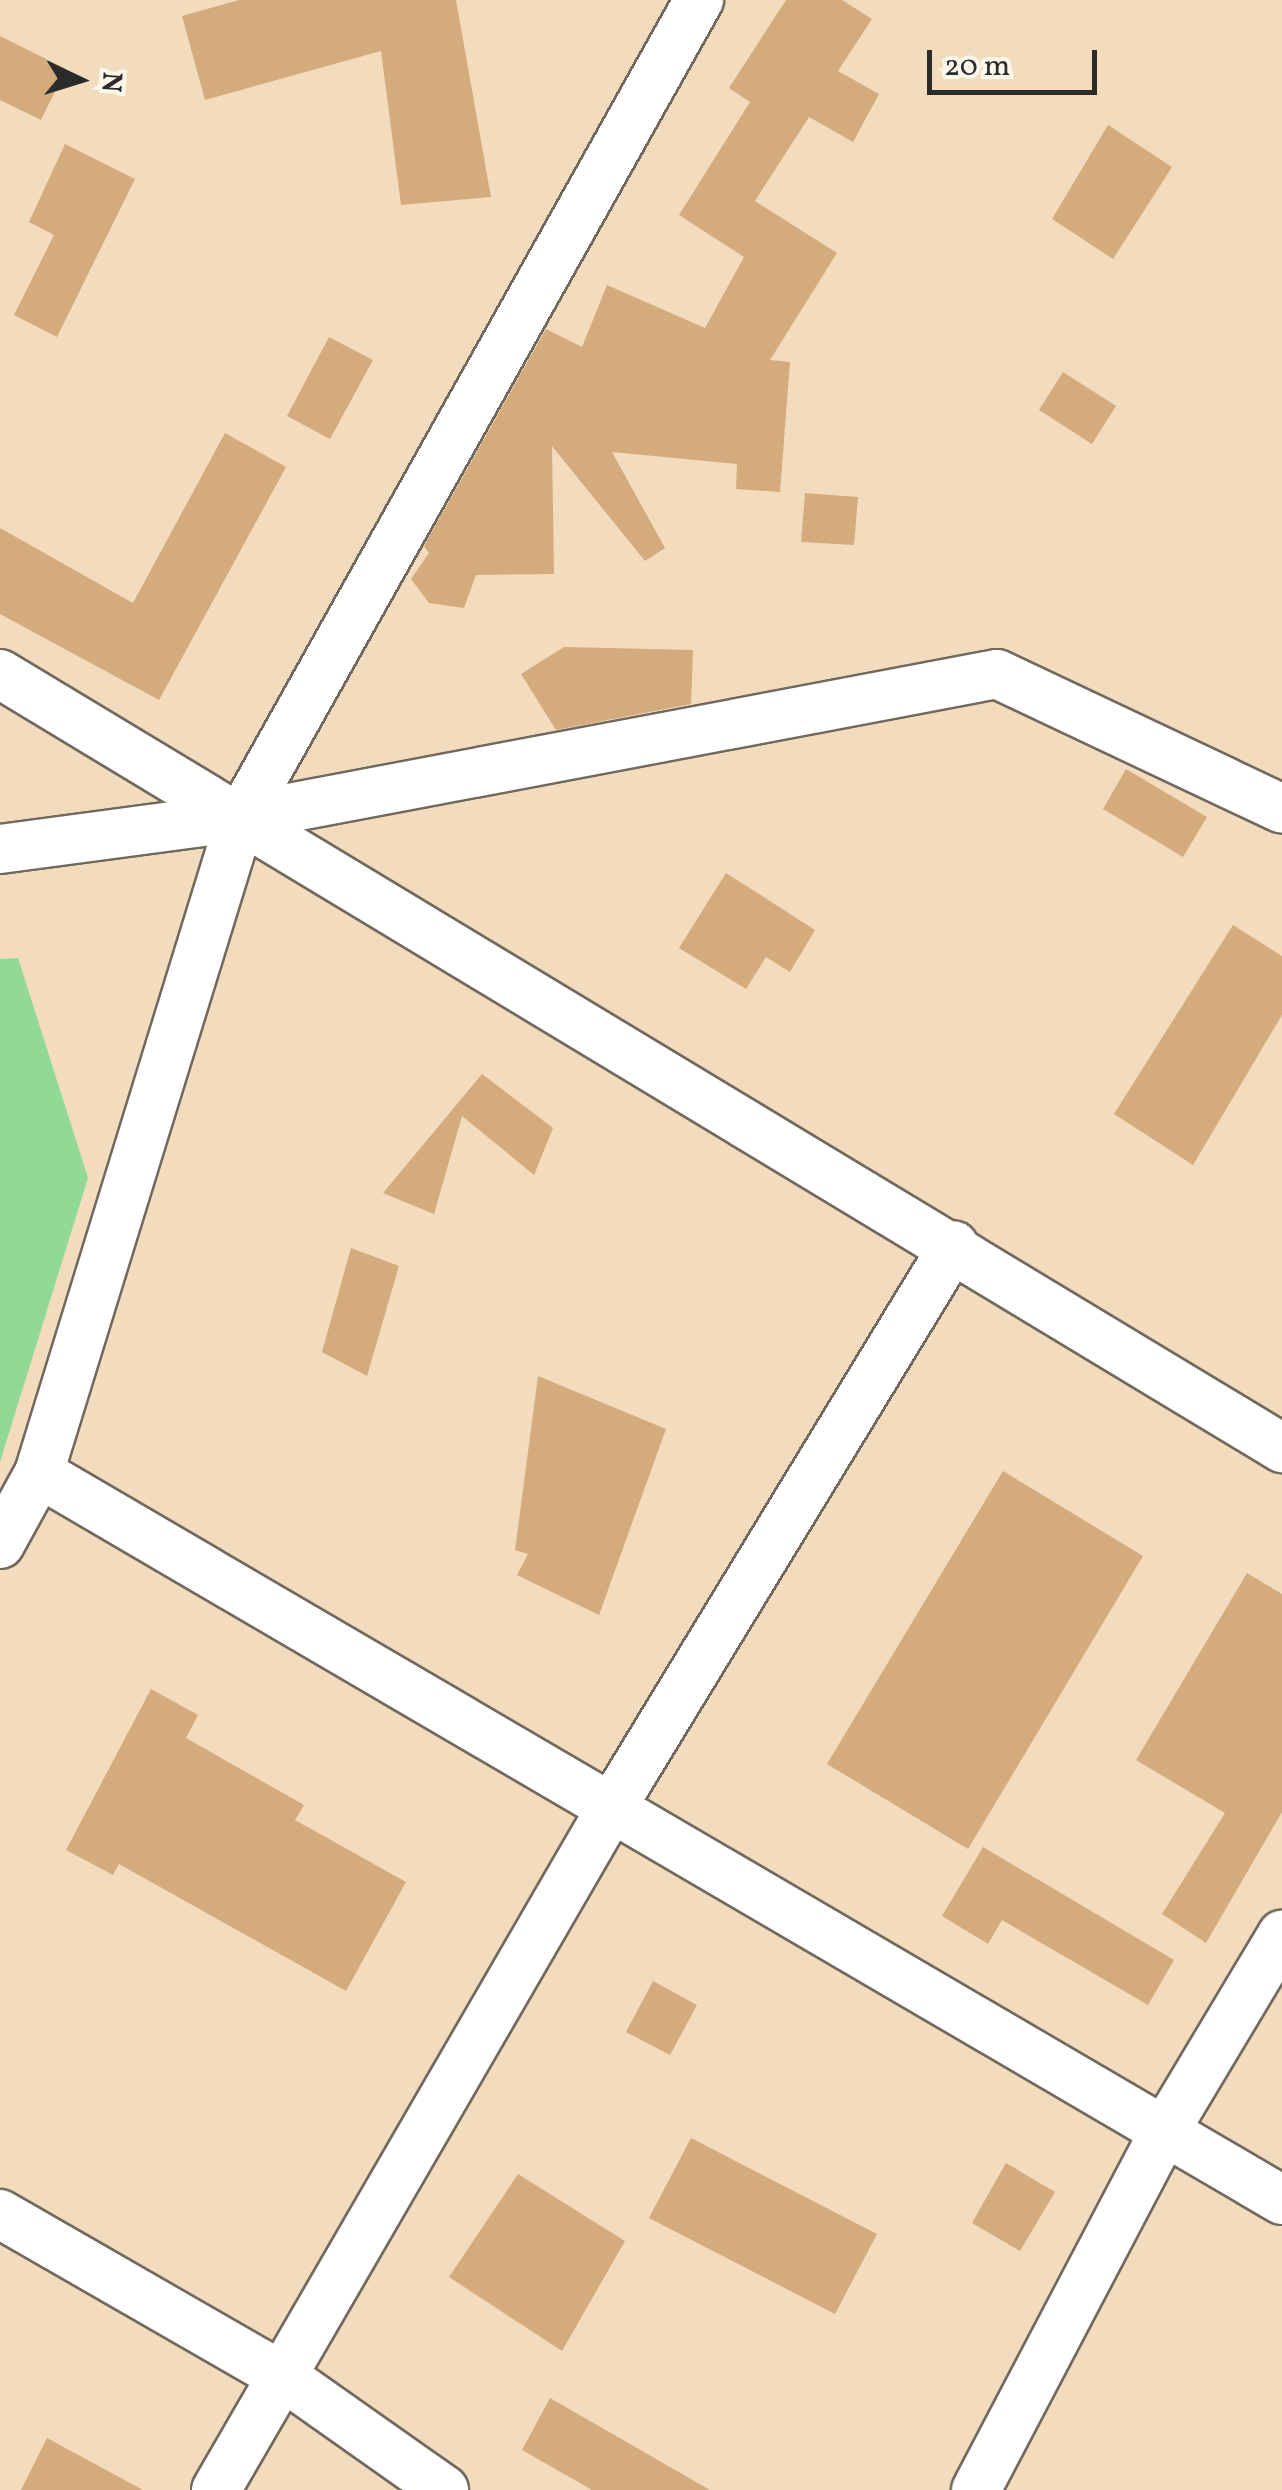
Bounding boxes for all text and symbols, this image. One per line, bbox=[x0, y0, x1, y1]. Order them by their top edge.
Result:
north arrow bbox=[30, 30, 130, 130]
scale bar bbox=[932, 30, 1102, 92]
text: 20 m bbox=[944, 46, 1010, 88]
text: N bbox=[90, 71, 131, 94]

